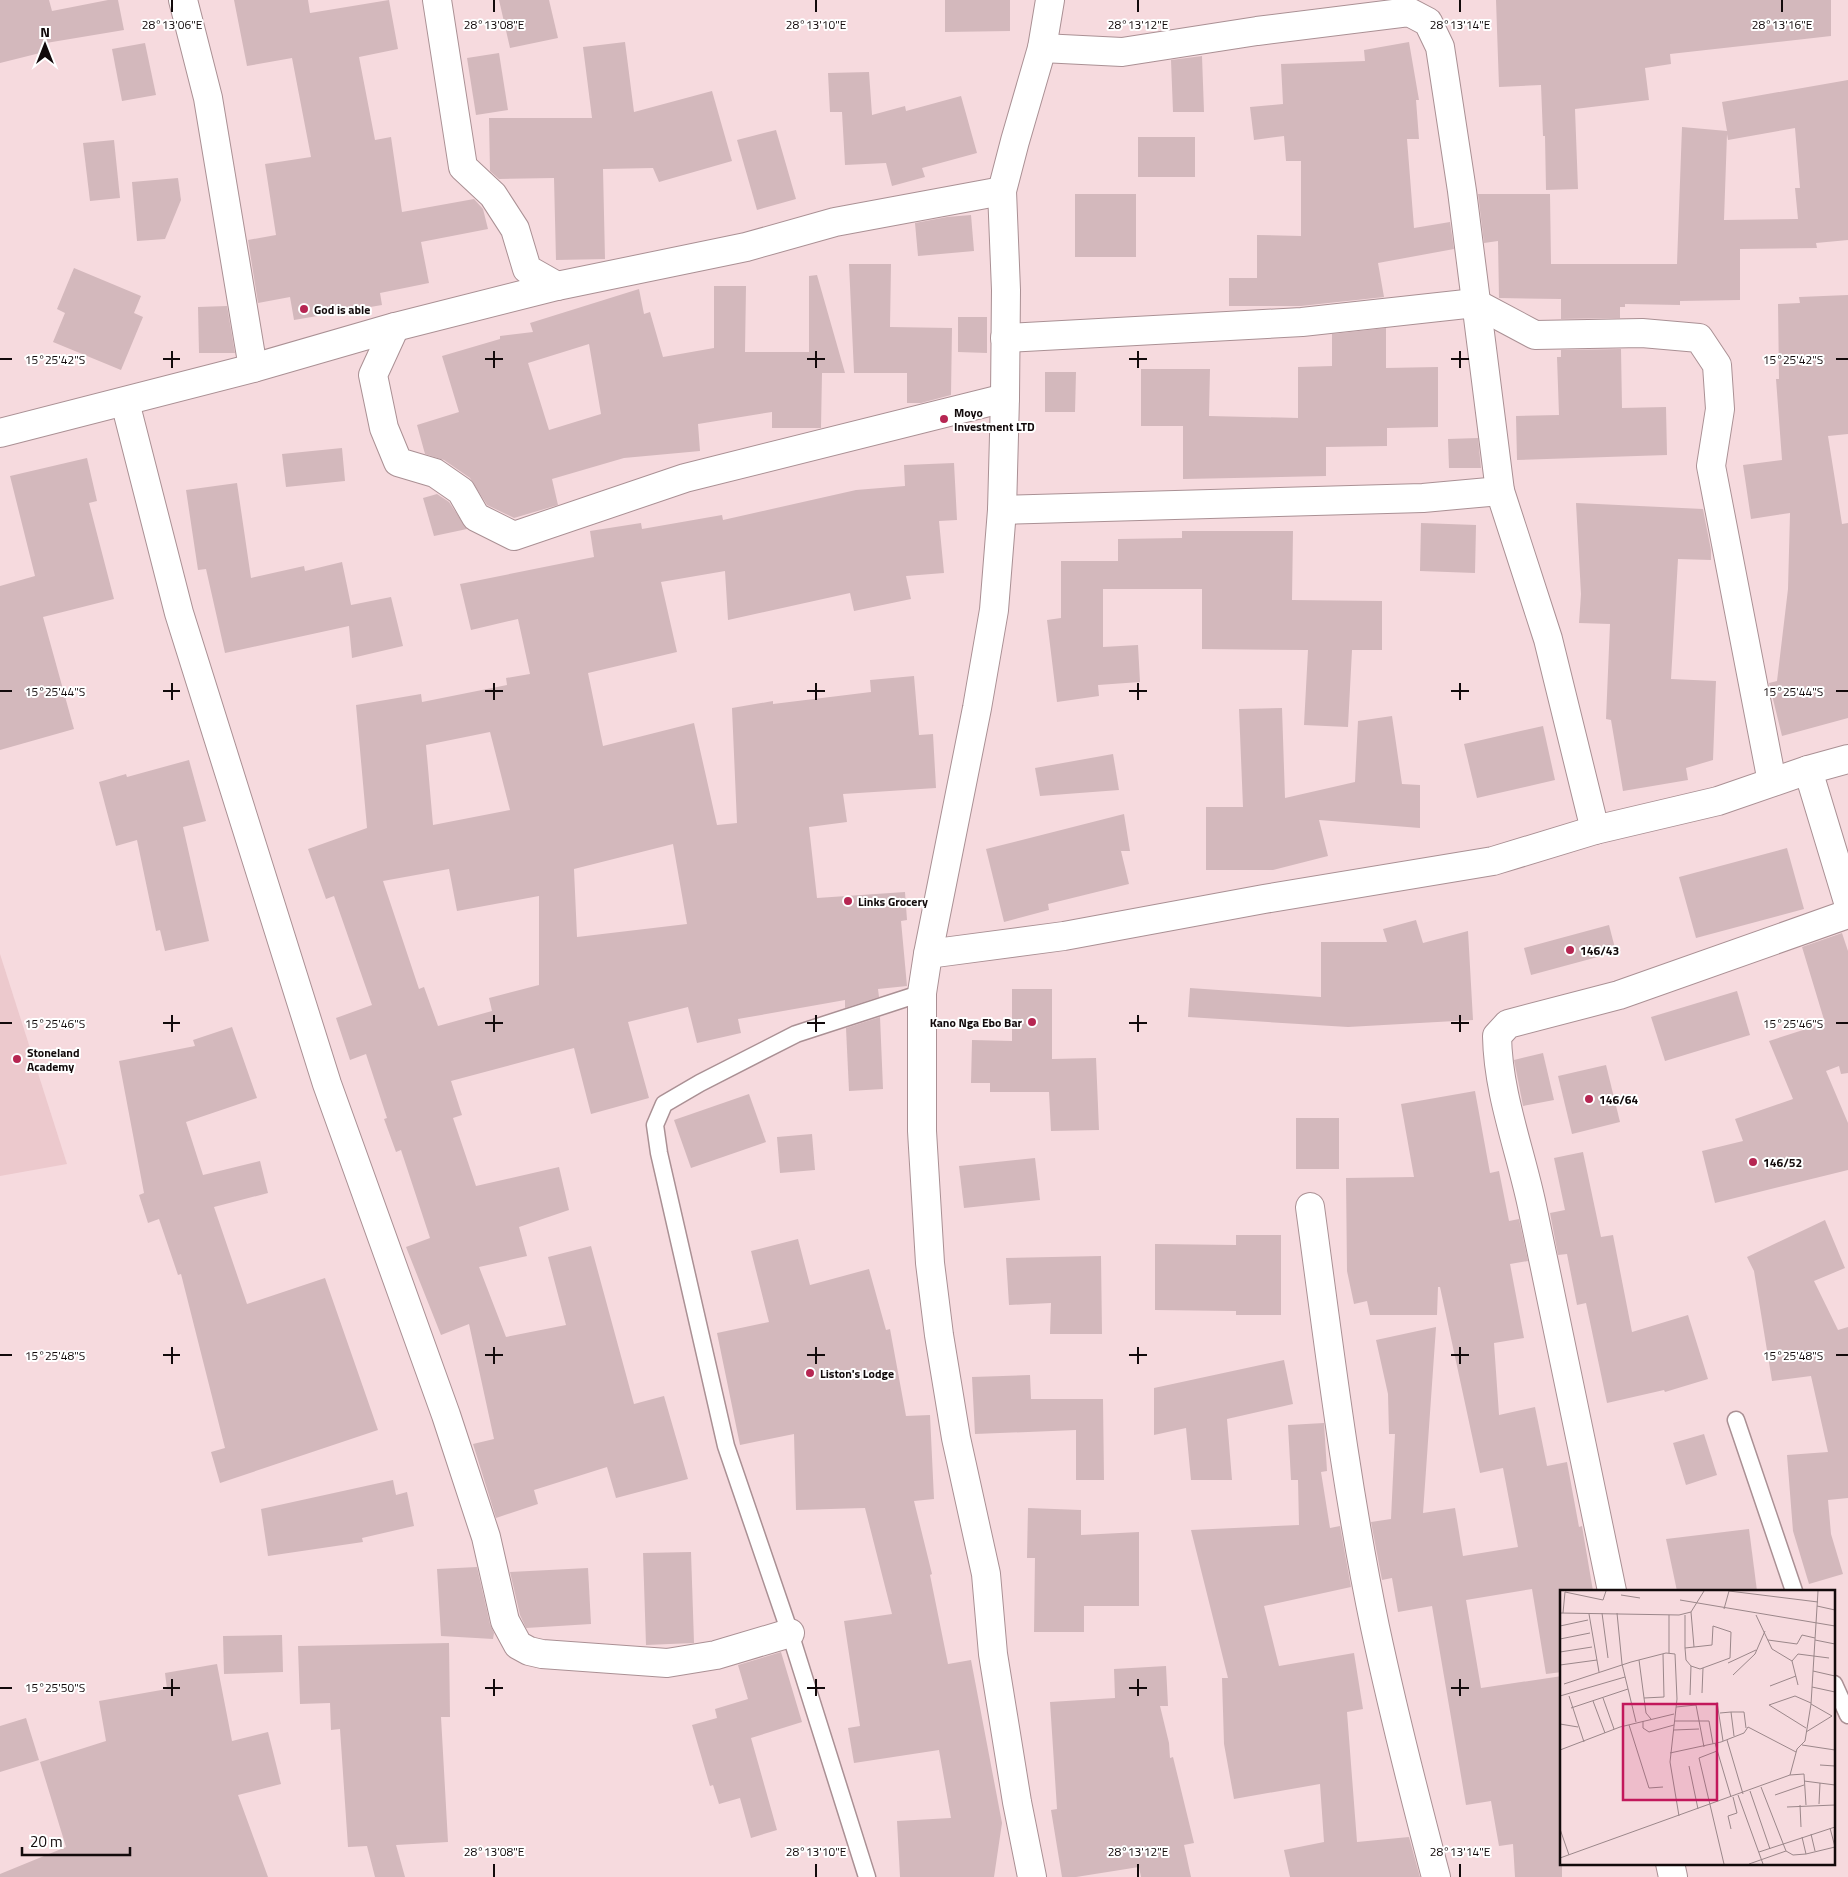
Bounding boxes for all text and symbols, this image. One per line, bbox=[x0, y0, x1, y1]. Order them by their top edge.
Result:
text: 28°13'06"E bbox=[142, 15, 203, 34]
text: 28°13'08"E bbox=[464, 15, 525, 34]
text: 28°13'10"E bbox=[786, 15, 847, 34]
text: 28°13'12"E bbox=[1108, 15, 1169, 34]
text: 28°13'14"E bbox=[1430, 15, 1491, 34]
text: 28°13'16"E bbox=[1752, 15, 1813, 34]
north arrow bbox=[20, 20, 70, 70]
text: N bbox=[40, 21, 50, 42]
place label: God is able bbox=[314, 300, 370, 319]
marker: God is able bbox=[298, 303, 310, 315]
text: 15°25'42"S bbox=[25, 350, 85, 369]
text: 15°25'42"S bbox=[1763, 350, 1823, 369]
place label: Moyo Investment LTD bbox=[954, 403, 1035, 436]
marker: Moyo Investment LTD bbox=[938, 413, 950, 425]
text: 15°25'44"S bbox=[25, 682, 85, 701]
text: 15°25'44"S bbox=[1763, 682, 1823, 701]
place label: Links Grocery bbox=[858, 892, 928, 911]
marker: Links Grocery bbox=[842, 895, 854, 907]
place label: 146/43 bbox=[1580, 941, 1619, 960]
marker: 146/43 bbox=[1564, 944, 1576, 956]
place label: Kano Nga Ebo Bar bbox=[930, 1013, 1023, 1032]
text: 15°25'46"S bbox=[25, 1014, 85, 1033]
text: 15°25'46"S bbox=[1763, 1014, 1823, 1033]
marker: Kano Nga Ebo Bar bbox=[1026, 1016, 1038, 1028]
place label: Stoneland Academy bbox=[27, 1043, 80, 1076]
marker: Stoneland Academy bbox=[11, 1053, 23, 1065]
place label: 146/64 bbox=[1599, 1090, 1638, 1109]
marker: 146/64 bbox=[1583, 1093, 1595, 1105]
place label: 146/52 bbox=[1763, 1153, 1802, 1172]
marker: 146/52 bbox=[1747, 1156, 1759, 1168]
text: 15°25'48"S bbox=[25, 1346, 85, 1365]
text: 15°25'48"S bbox=[1763, 1346, 1823, 1365]
place label: Liston's Lodge bbox=[820, 1364, 894, 1383]
marker: Liston's Lodge bbox=[804, 1367, 816, 1379]
inset map bbox=[1560, 1590, 1836, 1864]
text: 15°25'50"S bbox=[25, 1678, 85, 1697]
scale bar bbox=[22, 1824, 130, 1856]
text: 20 m bbox=[30, 1830, 63, 1853]
text: 28°13'08"E bbox=[464, 1842, 525, 1861]
text: 28°13'10"E bbox=[786, 1842, 847, 1861]
text: 28°13'12"E bbox=[1108, 1842, 1169, 1861]
text: 28°13'14"E bbox=[1430, 1842, 1491, 1861]

